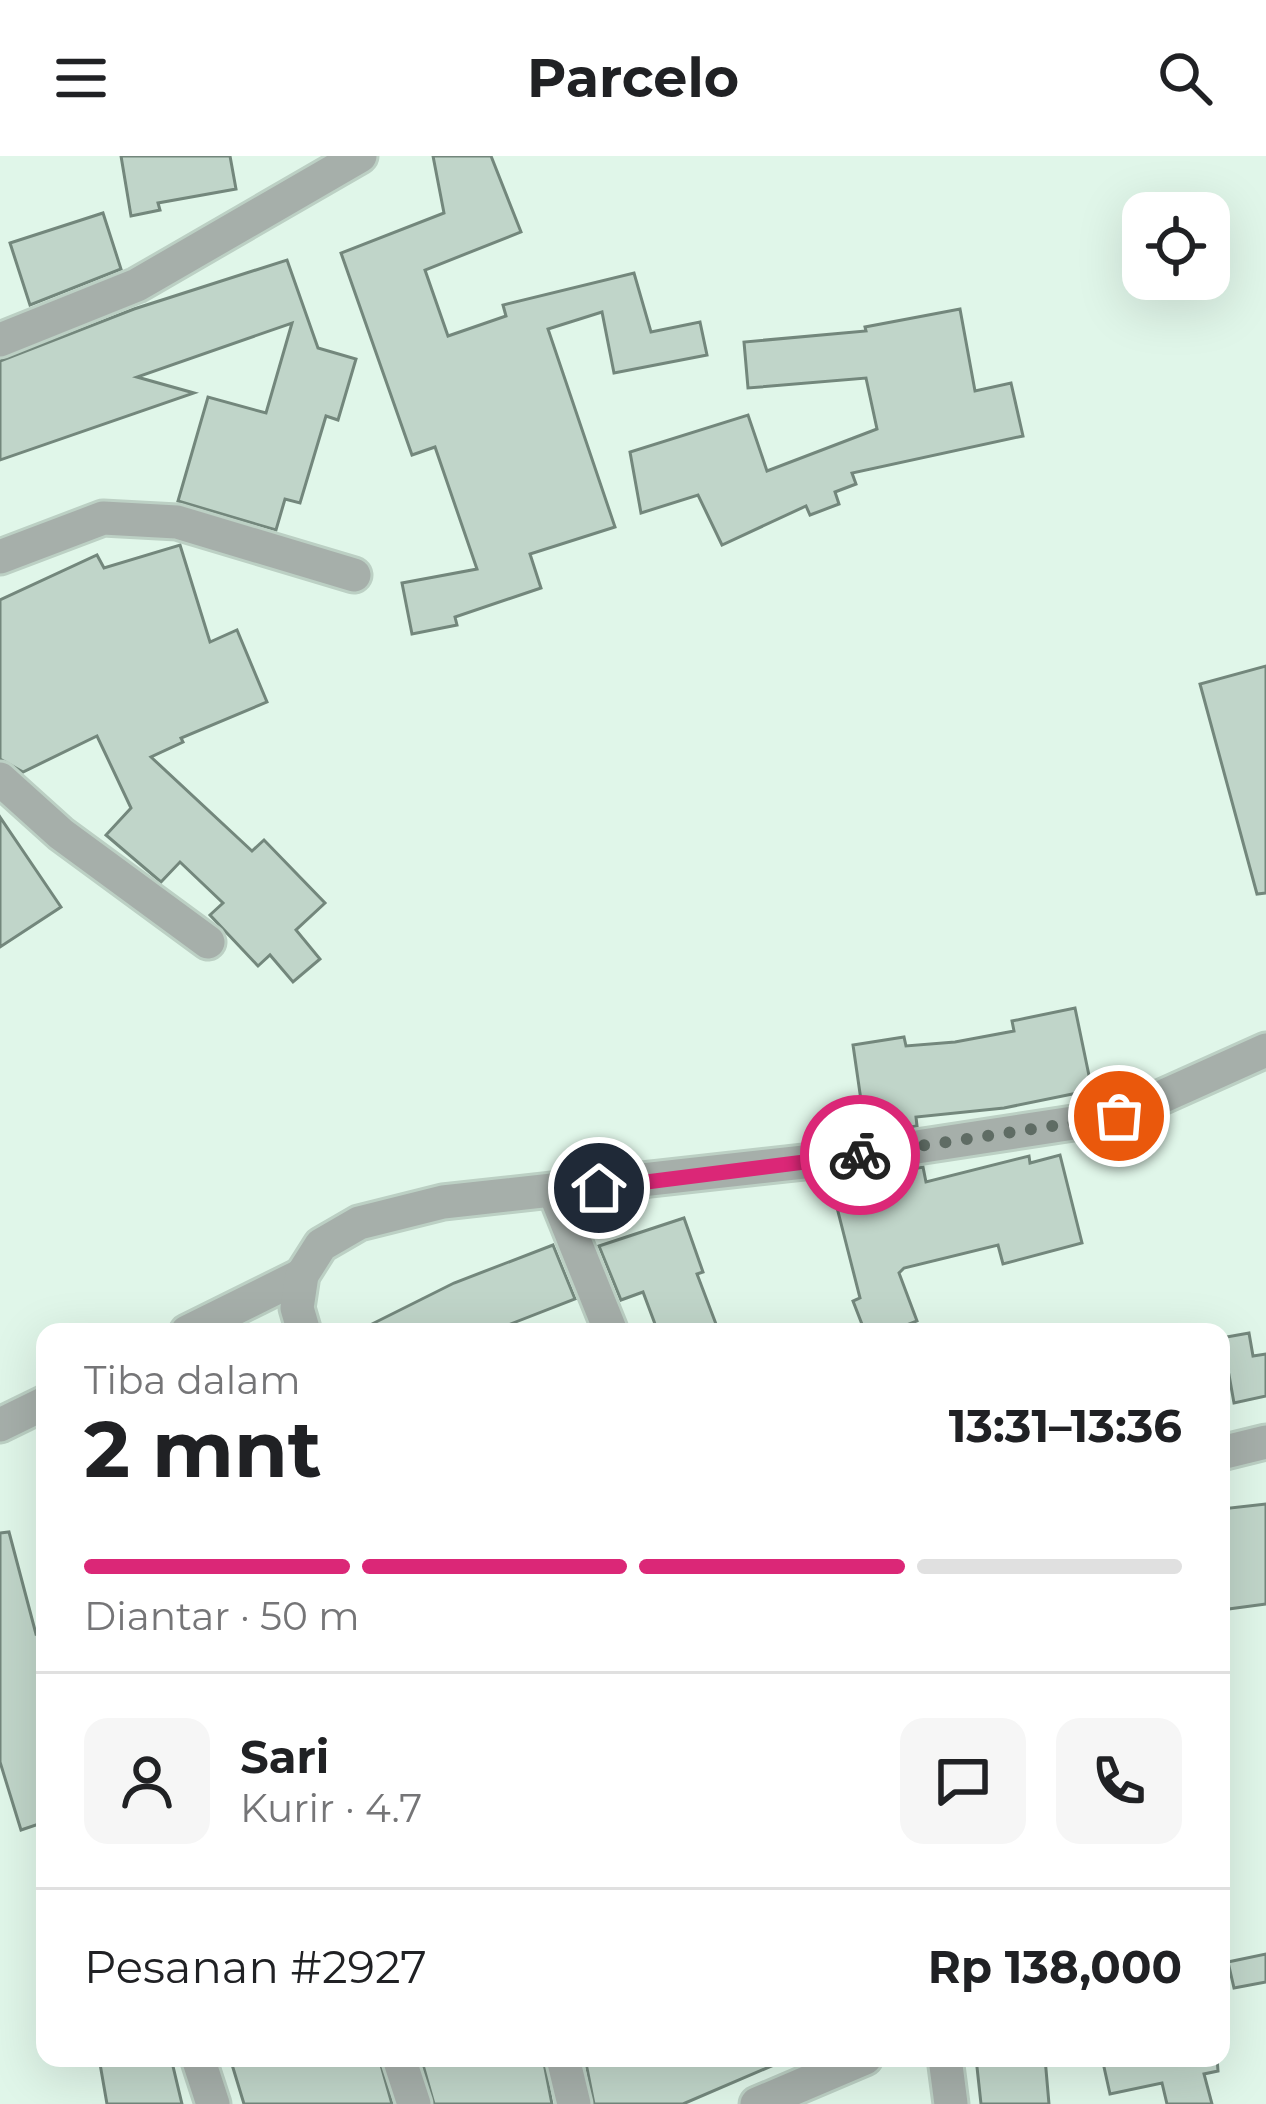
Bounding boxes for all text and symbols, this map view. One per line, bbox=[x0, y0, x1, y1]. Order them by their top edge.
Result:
icon: menu bbox=[48, 45, 114, 111]
text: Parcelo bbox=[527, 45, 739, 111]
icon: search bbox=[1152, 45, 1218, 111]
map controls bbox=[1122, 192, 1230, 300]
button: locate bbox=[1122, 192, 1230, 300]
pin bbox=[1068, 1065, 1170, 1167]
icon: bag bbox=[1086, 1083, 1152, 1149]
courier bbox=[800, 1095, 920, 1215]
icon: bike bbox=[827, 1122, 893, 1188]
pin bbox=[548, 1137, 650, 1239]
icon: home bbox=[566, 1155, 632, 1221]
text: Tiba dalam bbox=[84, 1356, 301, 1404]
text: 13:31–13:36 bbox=[949, 1398, 1182, 1453]
text: 2 mnt bbox=[84, 1401, 322, 1497]
text: Diantar · 50 m bbox=[84, 1592, 360, 1640]
button: person bbox=[84, 1718, 210, 1844]
button: chat bbox=[900, 1718, 1026, 1844]
button: phone bbox=[1056, 1718, 1182, 1844]
text: Sari bbox=[240, 1729, 329, 1784]
text: Kurir · 4.7 bbox=[240, 1784, 422, 1832]
text: Pesanan #2927 bbox=[84, 1939, 427, 1994]
text: Rp 138,000 bbox=[928, 1939, 1182, 1994]

